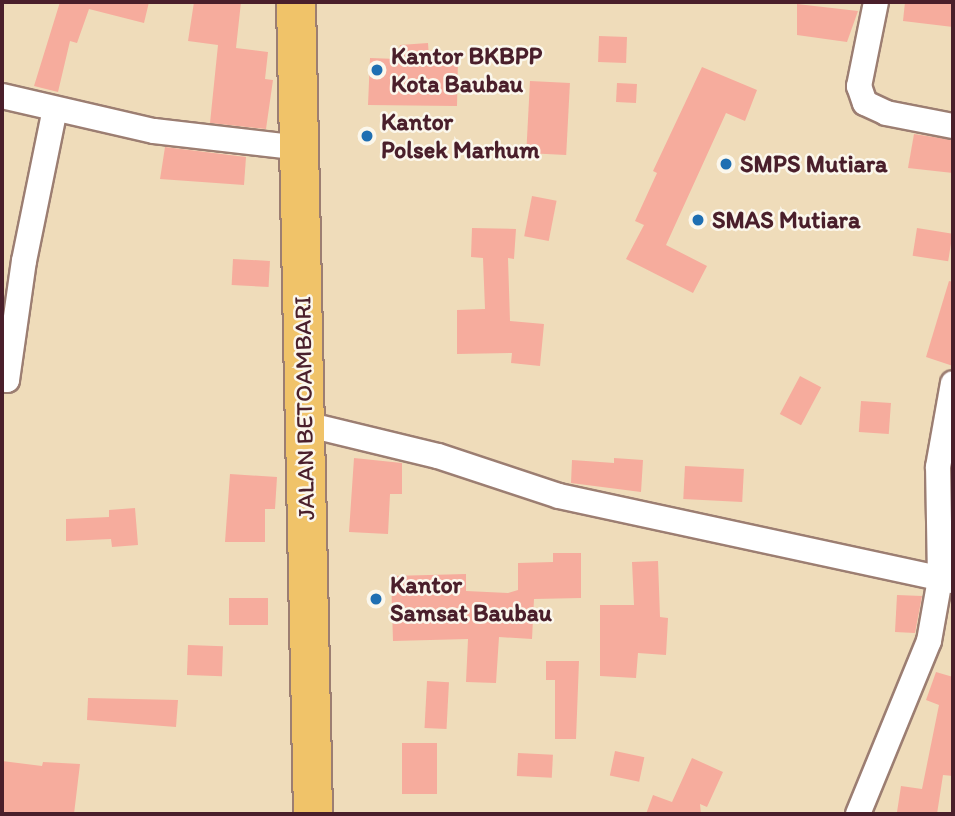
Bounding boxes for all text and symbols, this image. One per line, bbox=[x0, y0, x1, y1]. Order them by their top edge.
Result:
place label: Kantor BKBPP Kota Baubau bbox=[391, 42, 542, 98]
marker: Kantor BKBPP Kota Baubau bbox=[369, 62, 385, 78]
place label: Kantor Polsek Marhum bbox=[381, 108, 539, 164]
marker: Kantor Polsek Marhum bbox=[359, 128, 375, 144]
place label: SMPS Mutiara bbox=[740, 150, 887, 178]
marker: SMPS Mutiara bbox=[718, 156, 734, 172]
place label: SMAS Mutiara bbox=[712, 206, 860, 234]
marker: SMAS Mutiara bbox=[690, 212, 706, 228]
street label: JALAN BETOAMBARI bbox=[288, 297, 320, 519]
place label: Kantor Samsat Baubau bbox=[390, 571, 552, 627]
marker: Kantor Samsat Baubau bbox=[368, 591, 384, 607]

